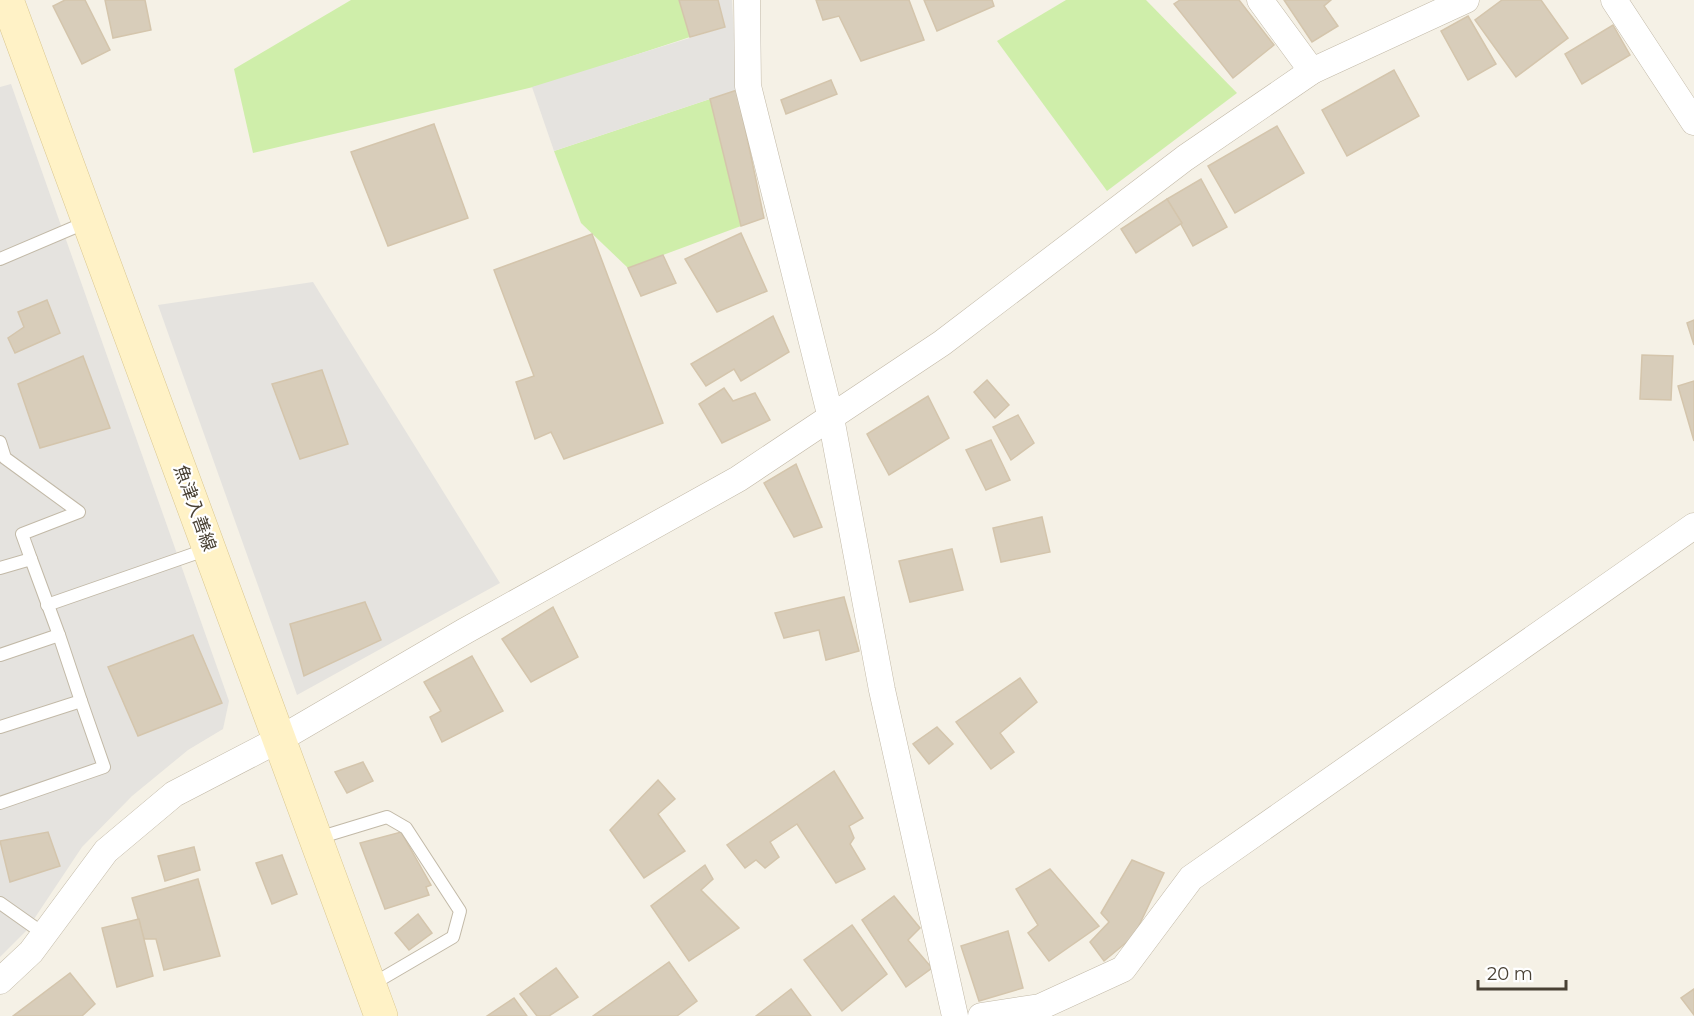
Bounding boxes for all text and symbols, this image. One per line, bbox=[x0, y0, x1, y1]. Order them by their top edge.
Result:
street label: 魚津入善線 bbox=[169, 462, 221, 554]
scale bar bbox=[1478, 953, 1566, 991]
text: 20 m bbox=[1487, 963, 1533, 985]

